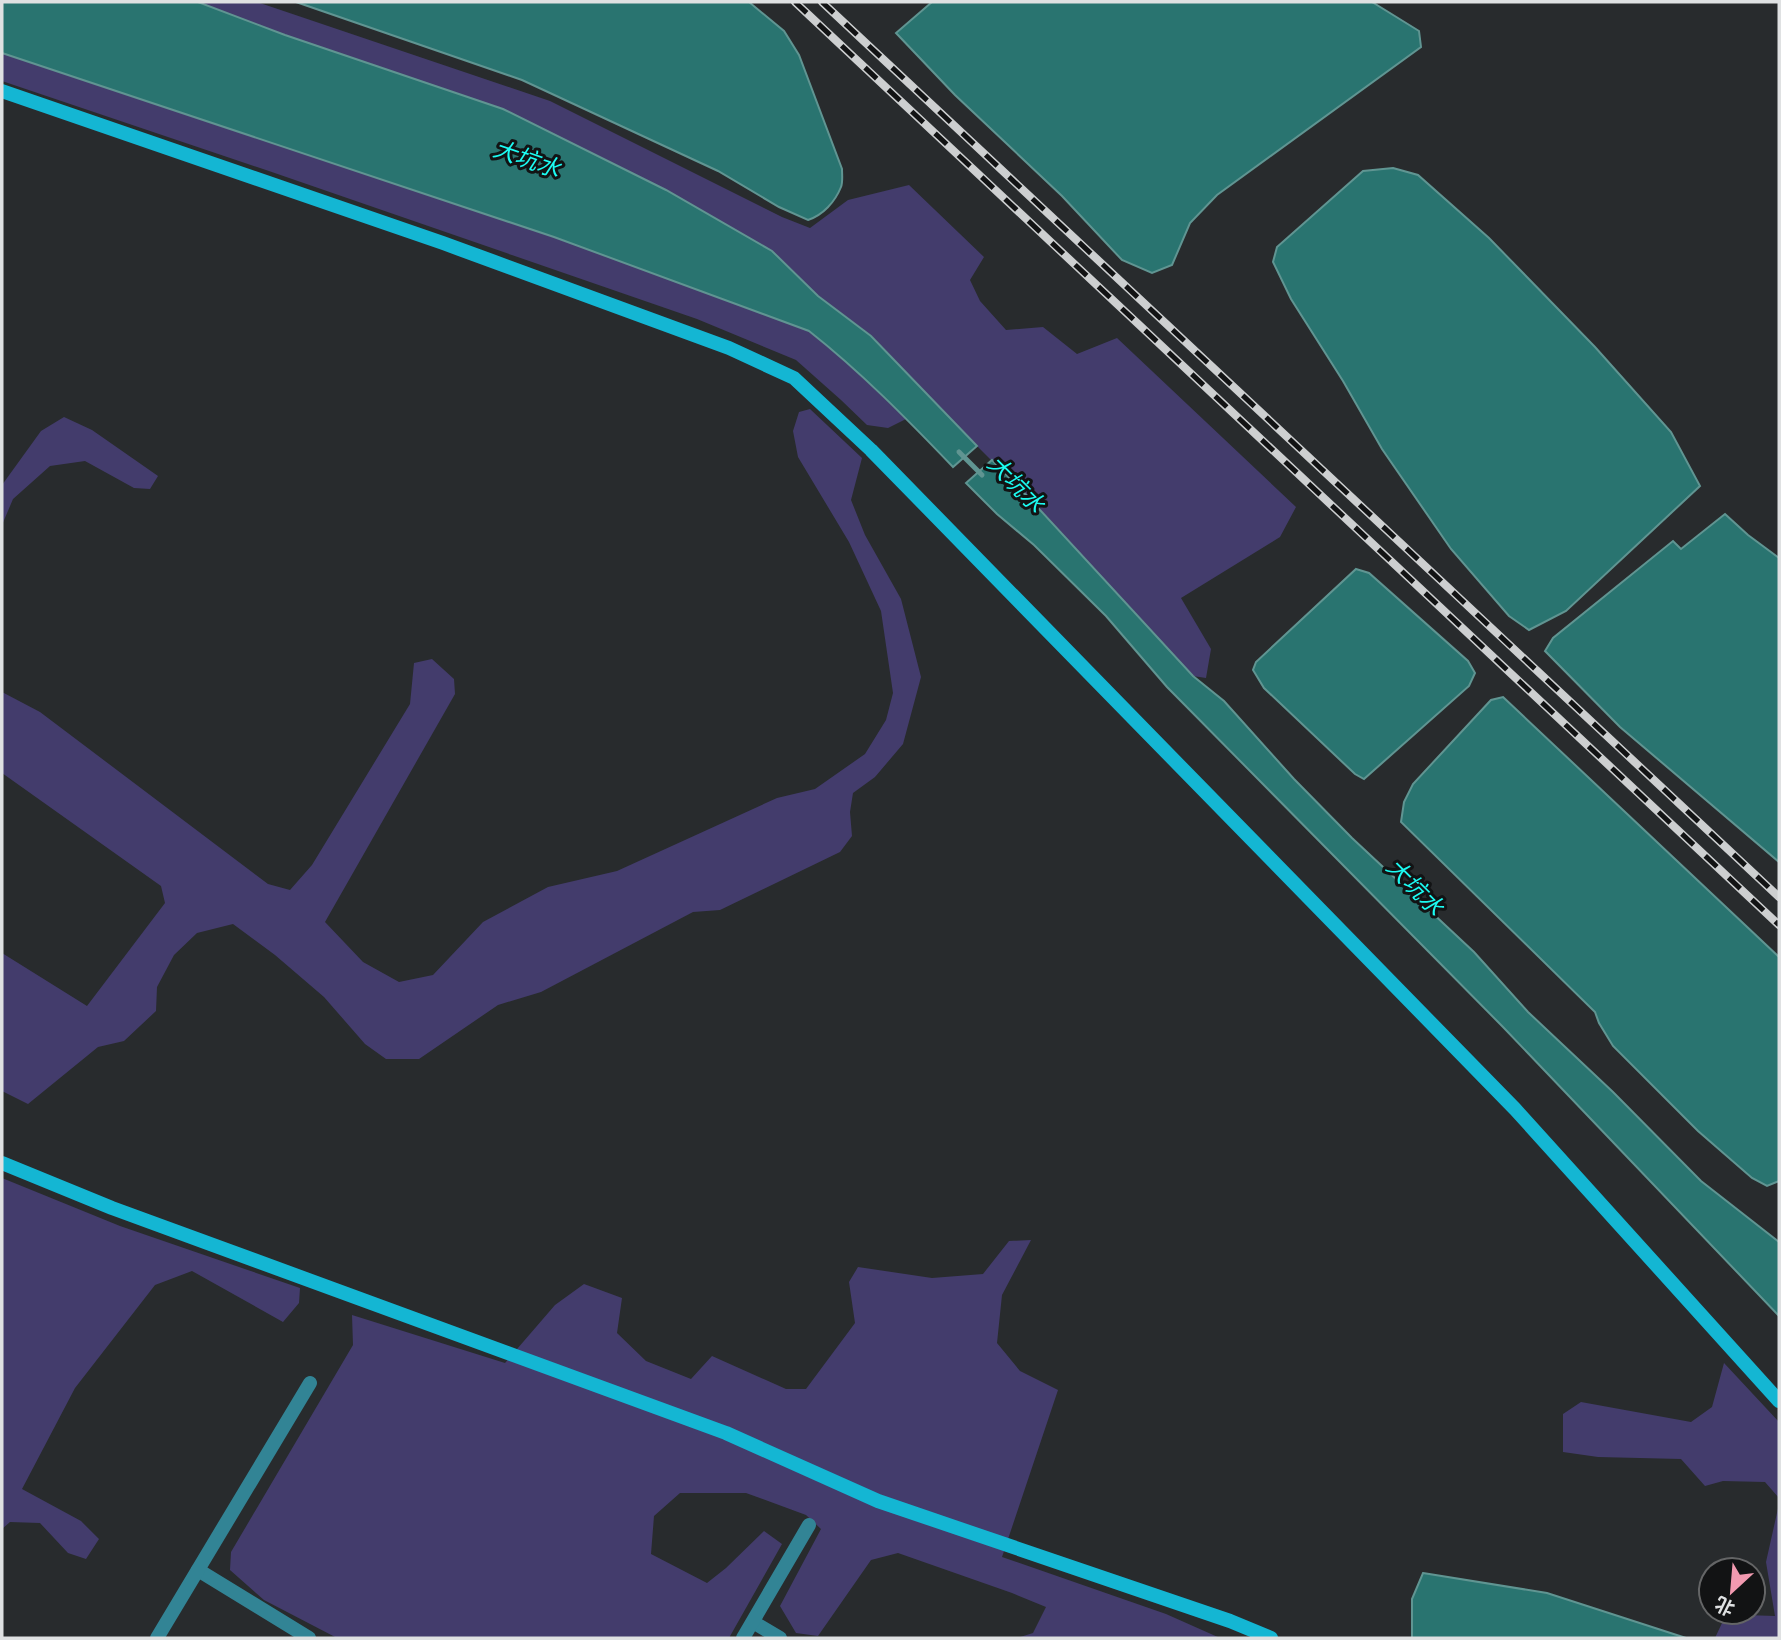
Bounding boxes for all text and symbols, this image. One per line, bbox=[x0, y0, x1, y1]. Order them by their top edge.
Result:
water label: 大坑水 bbox=[490, 135, 565, 184]
water label: 大坑水 bbox=[982, 450, 1050, 519]
water label: 大坑水 bbox=[1381, 853, 1449, 922]
north arrow bbox=[1697, 1556, 1767, 1626]
text: 北 bbox=[1711, 1591, 1738, 1620]

